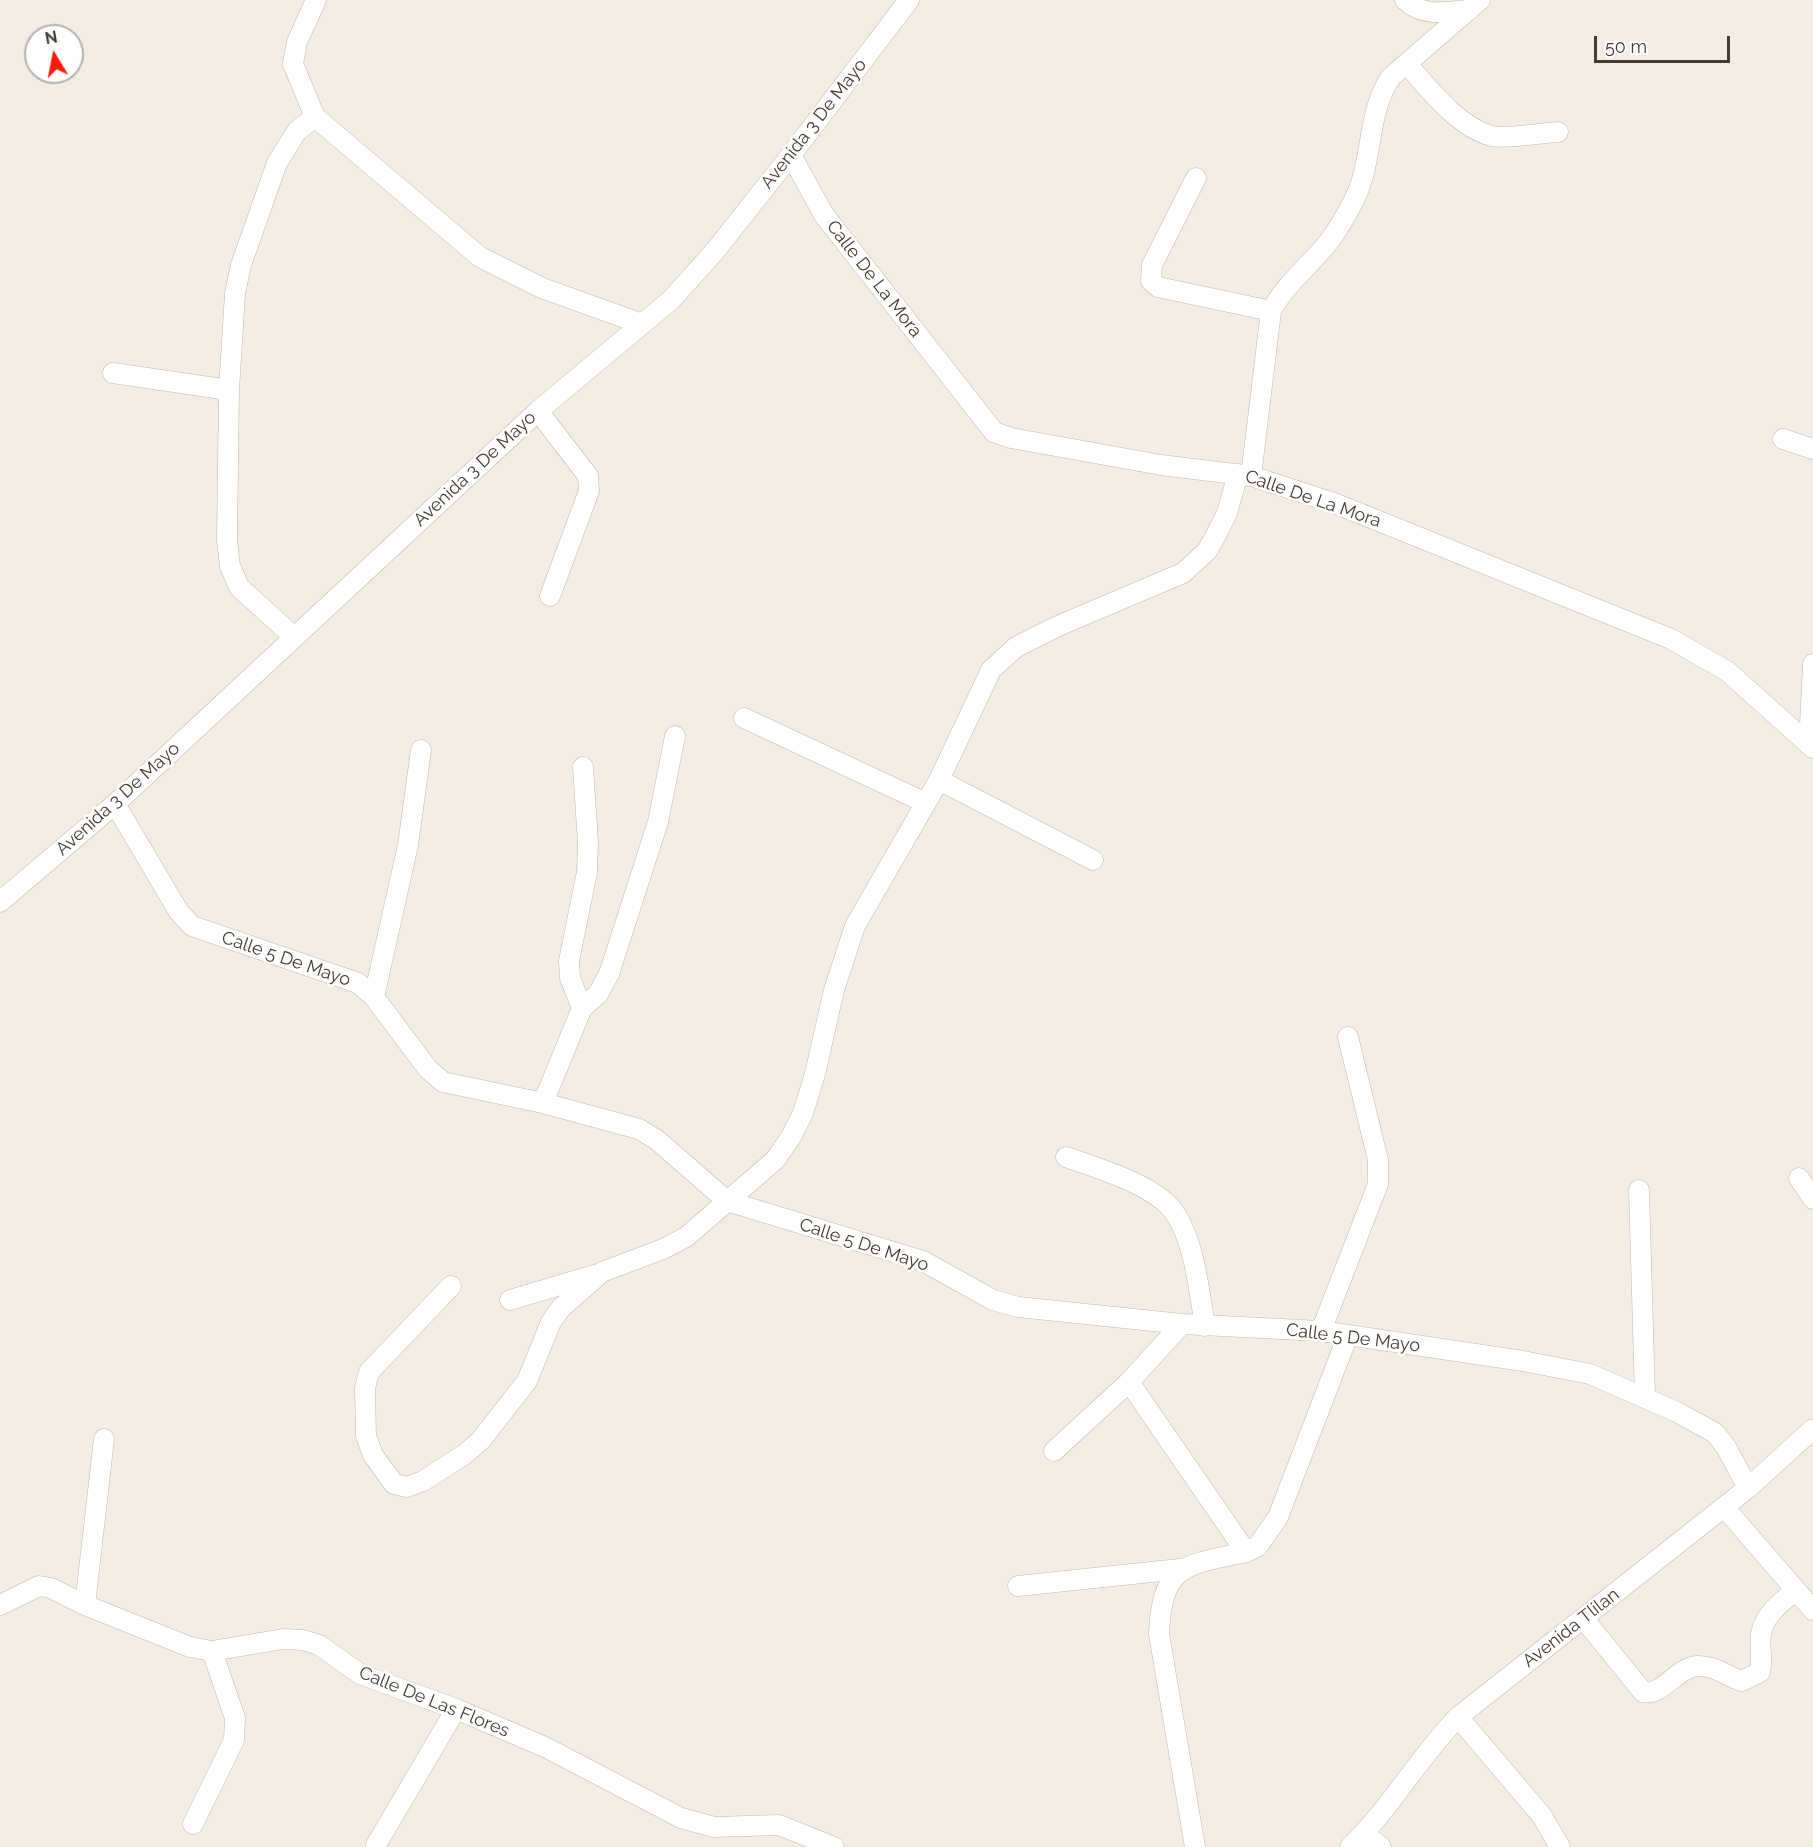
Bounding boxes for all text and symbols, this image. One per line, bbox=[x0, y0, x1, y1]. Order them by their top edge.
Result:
north arrow bbox=[24, 24, 84, 84]
scale bar bbox=[1597, 24, 1734, 62]
text: N bbox=[43, 27, 59, 48]
text: 50 m bbox=[1605, 36, 1647, 57]
street label: Avenida 3 De Mayo bbox=[757, 55, 871, 193]
street label: Calle De La Mora bbox=[822, 216, 926, 342]
street label: Avenida 3 De Mayo bbox=[409, 407, 541, 531]
street label: Calle De La Mora bbox=[1242, 466, 1384, 532]
street label: Avenida 3 De Mayo bbox=[52, 738, 184, 860]
street label: Calle 5 De Mayo bbox=[219, 927, 353, 991]
street label: Calle 5 De Mayo bbox=[797, 1214, 931, 1276]
street label: Calle 5 De Mayo bbox=[1285, 1319, 1421, 1357]
street label: Avenida Tlilan bbox=[1518, 1584, 1624, 1672]
street label: Calle De Las Flores bbox=[356, 1662, 512, 1742]

